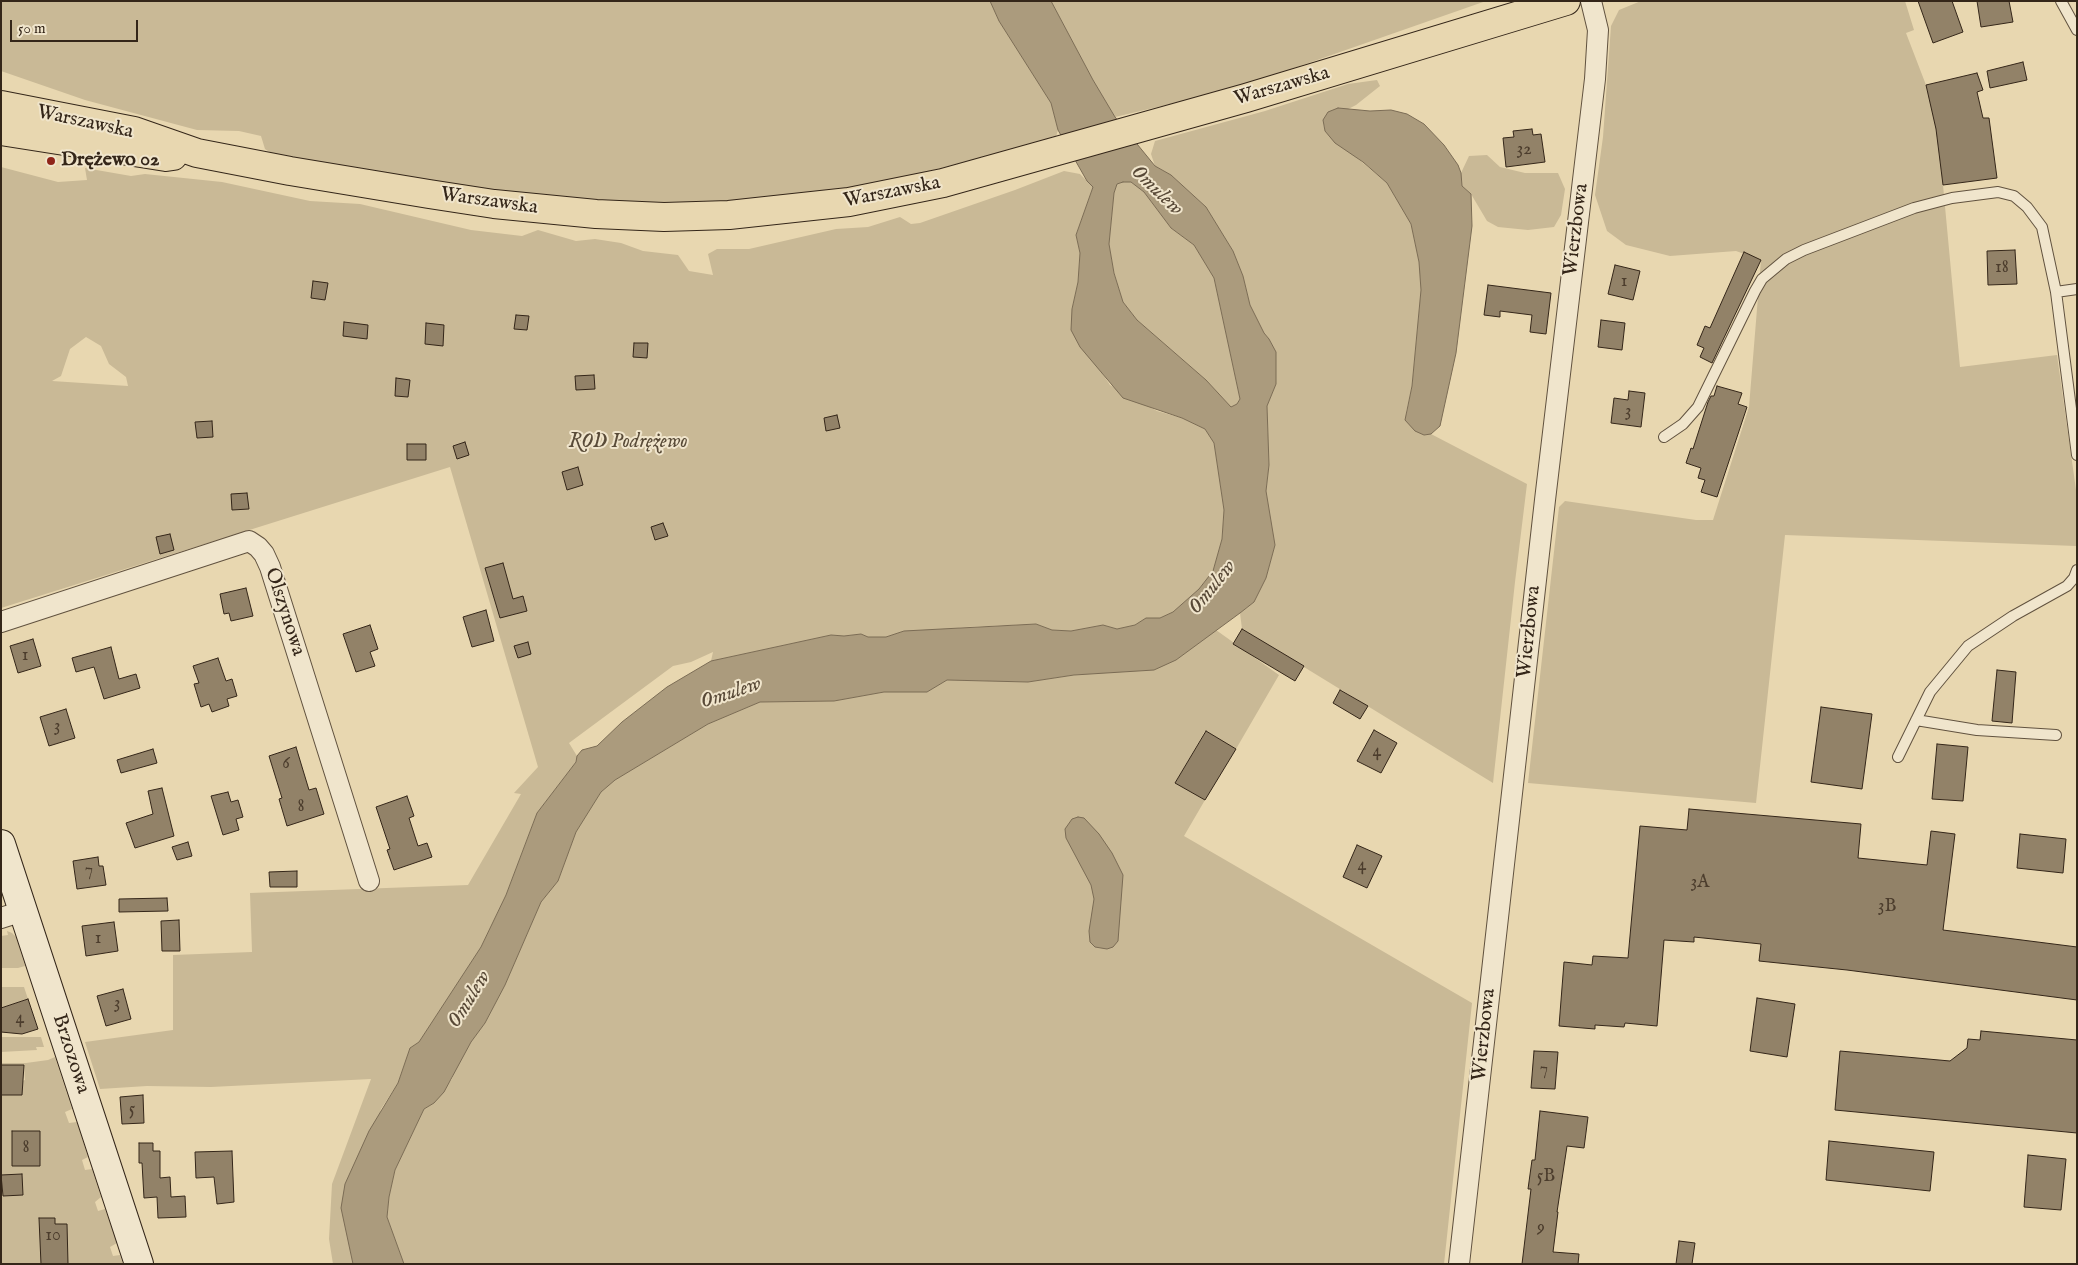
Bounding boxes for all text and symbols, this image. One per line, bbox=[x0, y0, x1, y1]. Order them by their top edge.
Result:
scale bar bbox=[12, 10, 140, 42]
text: 50 m bbox=[18, 19, 46, 38]
street label: Warszawska bbox=[1232, 62, 1332, 112]
street label: Warszawska bbox=[35, 101, 135, 145]
house number: 32 bbox=[1516, 139, 1532, 161]
place label: Drężewo 02 bbox=[61, 149, 159, 173]
marker: Drężewo 02 bbox=[45, 155, 57, 167]
water label: Omulew bbox=[1125, 160, 1187, 222]
street label: Warszawska bbox=[842, 172, 942, 214]
street label: Wierzbowa bbox=[1559, 182, 1595, 278]
street label: Warszawska bbox=[439, 183, 539, 221]
house number: 18 bbox=[1995, 257, 2009, 279]
house number: 1 bbox=[1621, 271, 1627, 293]
house number: 3 bbox=[1625, 401, 1631, 423]
park label: ROD Podrężewo bbox=[569, 431, 687, 455]
water label: Omulew bbox=[1184, 556, 1242, 620]
street label: Olszynowa bbox=[258, 565, 310, 659]
street label: Wierzbowa bbox=[1513, 584, 1547, 680]
house number: 1 bbox=[22, 645, 28, 667]
water label: Omulew bbox=[697, 672, 765, 716]
house number: 3 bbox=[54, 716, 60, 738]
house number: 4 bbox=[1373, 741, 1381, 763]
house number: 6 bbox=[282, 753, 290, 775]
house number: 8 bbox=[297, 796, 305, 818]
house number: 4 bbox=[1358, 855, 1366, 877]
house number: 7 bbox=[85, 860, 93, 882]
house number: 3A bbox=[1691, 872, 1709, 894]
house number: 3B bbox=[1878, 896, 1896, 918]
house number: 1 bbox=[95, 928, 101, 950]
water label: Omulew bbox=[443, 967, 497, 1033]
street label: Wierzbowa bbox=[1468, 987, 1502, 1083]
house number: 3 bbox=[114, 993, 120, 1015]
house number: 4 bbox=[16, 1008, 24, 1030]
street label: Brzozowa bbox=[46, 1011, 94, 1097]
house number: 7 bbox=[1540, 1059, 1548, 1081]
house number: 5 bbox=[129, 1099, 135, 1121]
house number: 8 bbox=[22, 1137, 30, 1159]
house number: 5B bbox=[1537, 1166, 1555, 1188]
house number: 9 bbox=[1537, 1217, 1545, 1239]
house number: 10 bbox=[45, 1225, 61, 1247]

